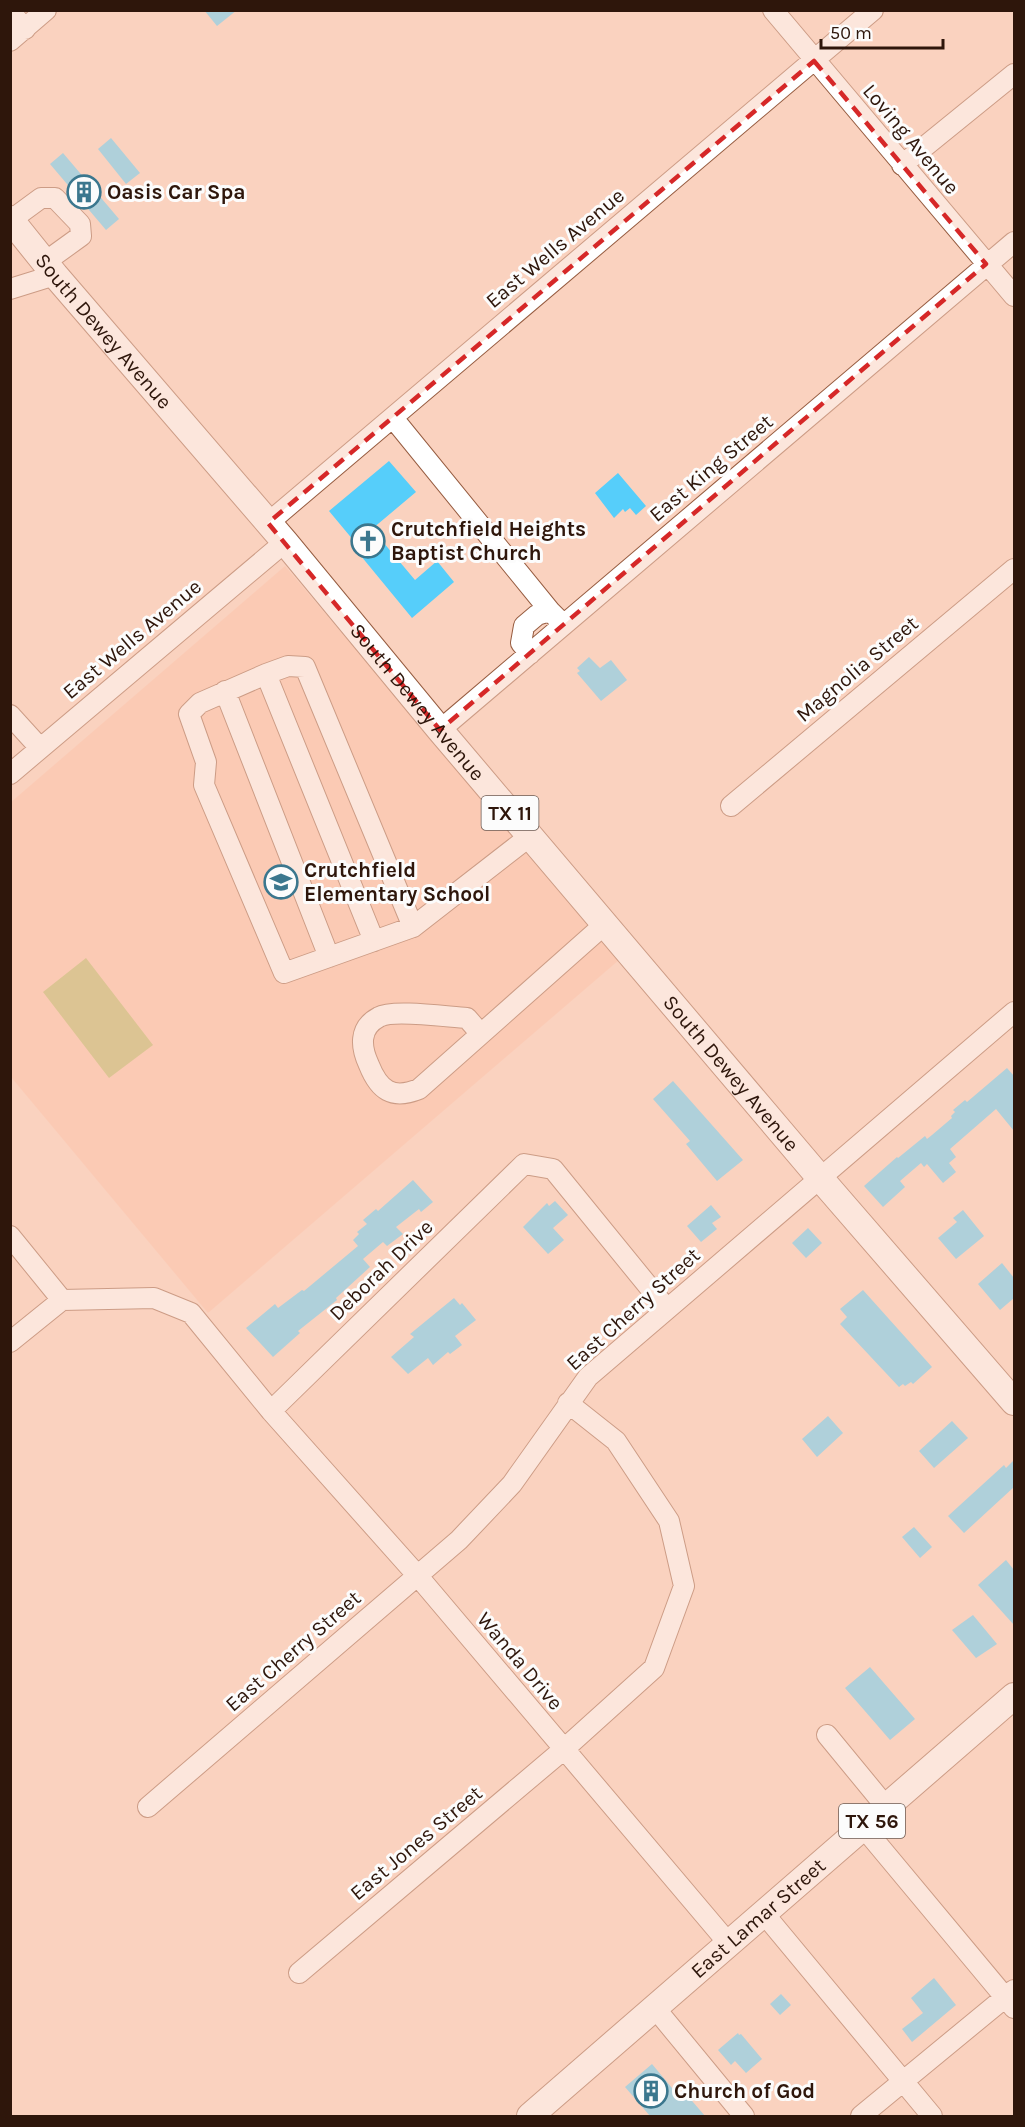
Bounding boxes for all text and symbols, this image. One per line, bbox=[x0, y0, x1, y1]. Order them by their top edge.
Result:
scale bar bbox=[821, 12, 942, 50]
text: 50 m bbox=[830, 22, 872, 44]
street label: Loving Avenue bbox=[858, 79, 964, 199]
building icon: Oasis Car Spa bbox=[66, 174, 102, 210]
place label: Oasis Car Spa bbox=[107, 180, 246, 204]
street label: East Wells Avenue bbox=[481, 183, 629, 313]
street label: South Dewey Avenue bbox=[30, 248, 177, 414]
street label: East King Street bbox=[645, 409, 778, 527]
place label: Crutchfield Heights Baptist Church bbox=[391, 517, 586, 565]
church icon: Crutchfield Heights Baptist Church bbox=[350, 523, 386, 559]
street label: East Wells Avenue bbox=[58, 574, 206, 704]
street label: Magnolia Street bbox=[791, 611, 923, 727]
street label: South Dewey Avenue bbox=[345, 619, 490, 786]
road number: TX 11 bbox=[482, 796, 538, 830]
place label: Crutchfield Elementary School bbox=[304, 858, 490, 906]
school or university icon: Crutchfield Elementary School bbox=[263, 864, 299, 900]
street label: South Dewey Avenue bbox=[658, 990, 804, 1156]
street label: Deborah Drive bbox=[324, 1215, 438, 1325]
street label: East Cherry Street bbox=[561, 1243, 705, 1375]
street label: East Cherry Street bbox=[221, 1586, 366, 1716]
street label: Wanda Drive bbox=[472, 1607, 568, 1715]
street label: East Jones Street bbox=[345, 1781, 487, 1905]
road number: TX 56 bbox=[839, 1804, 905, 1838]
street label: East Lamar Street bbox=[686, 1853, 830, 1983]
building icon: Church of God bbox=[633, 2073, 669, 2109]
place label: Church of God bbox=[674, 2079, 815, 2103]

